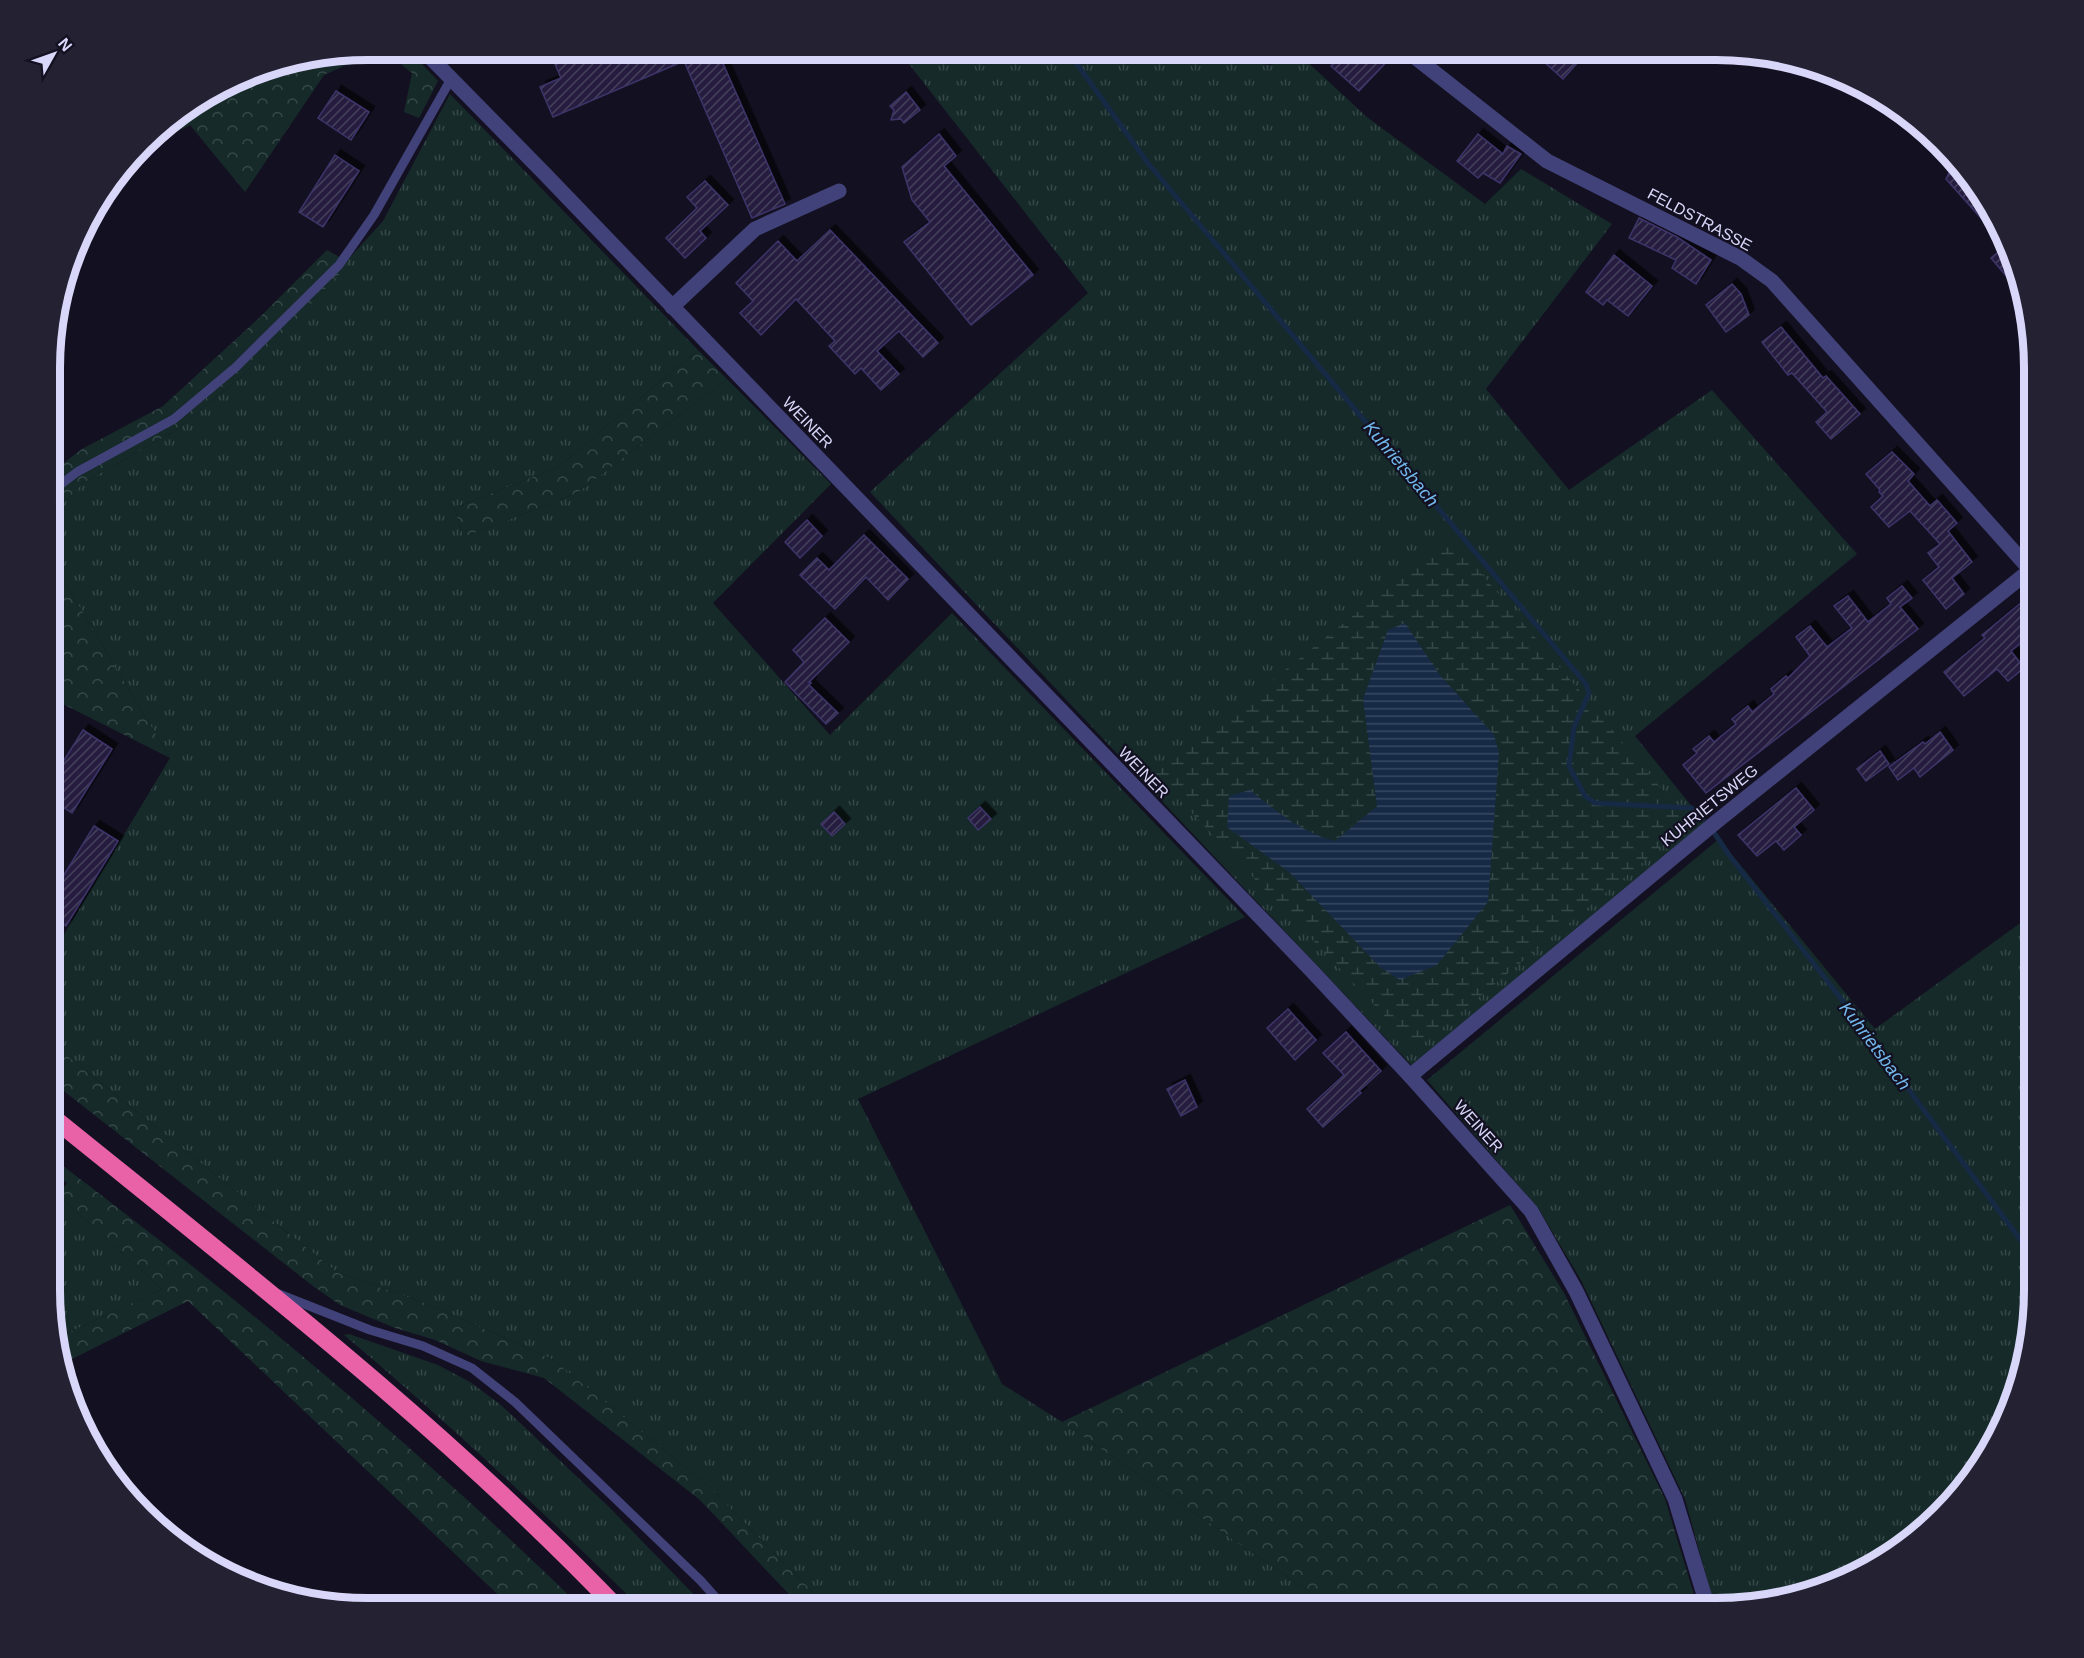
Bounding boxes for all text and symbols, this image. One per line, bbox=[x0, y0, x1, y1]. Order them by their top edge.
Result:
north arrow bbox=[24, 24, 84, 84]
text: N bbox=[55, 35, 75, 55]
street label: FELDSTRASSE bbox=[1645, 185, 1755, 254]
street label: WEINER bbox=[779, 393, 836, 451]
water label: Kuhrietsbach bbox=[1360, 417, 1442, 511]
street label: WEINER bbox=[1115, 743, 1172, 801]
street label: KUHRIETSWEG bbox=[1658, 761, 1761, 849]
water label: Kuhrietsbach bbox=[1835, 998, 1915, 1094]
street label: WEINER bbox=[1451, 1097, 1506, 1156]

